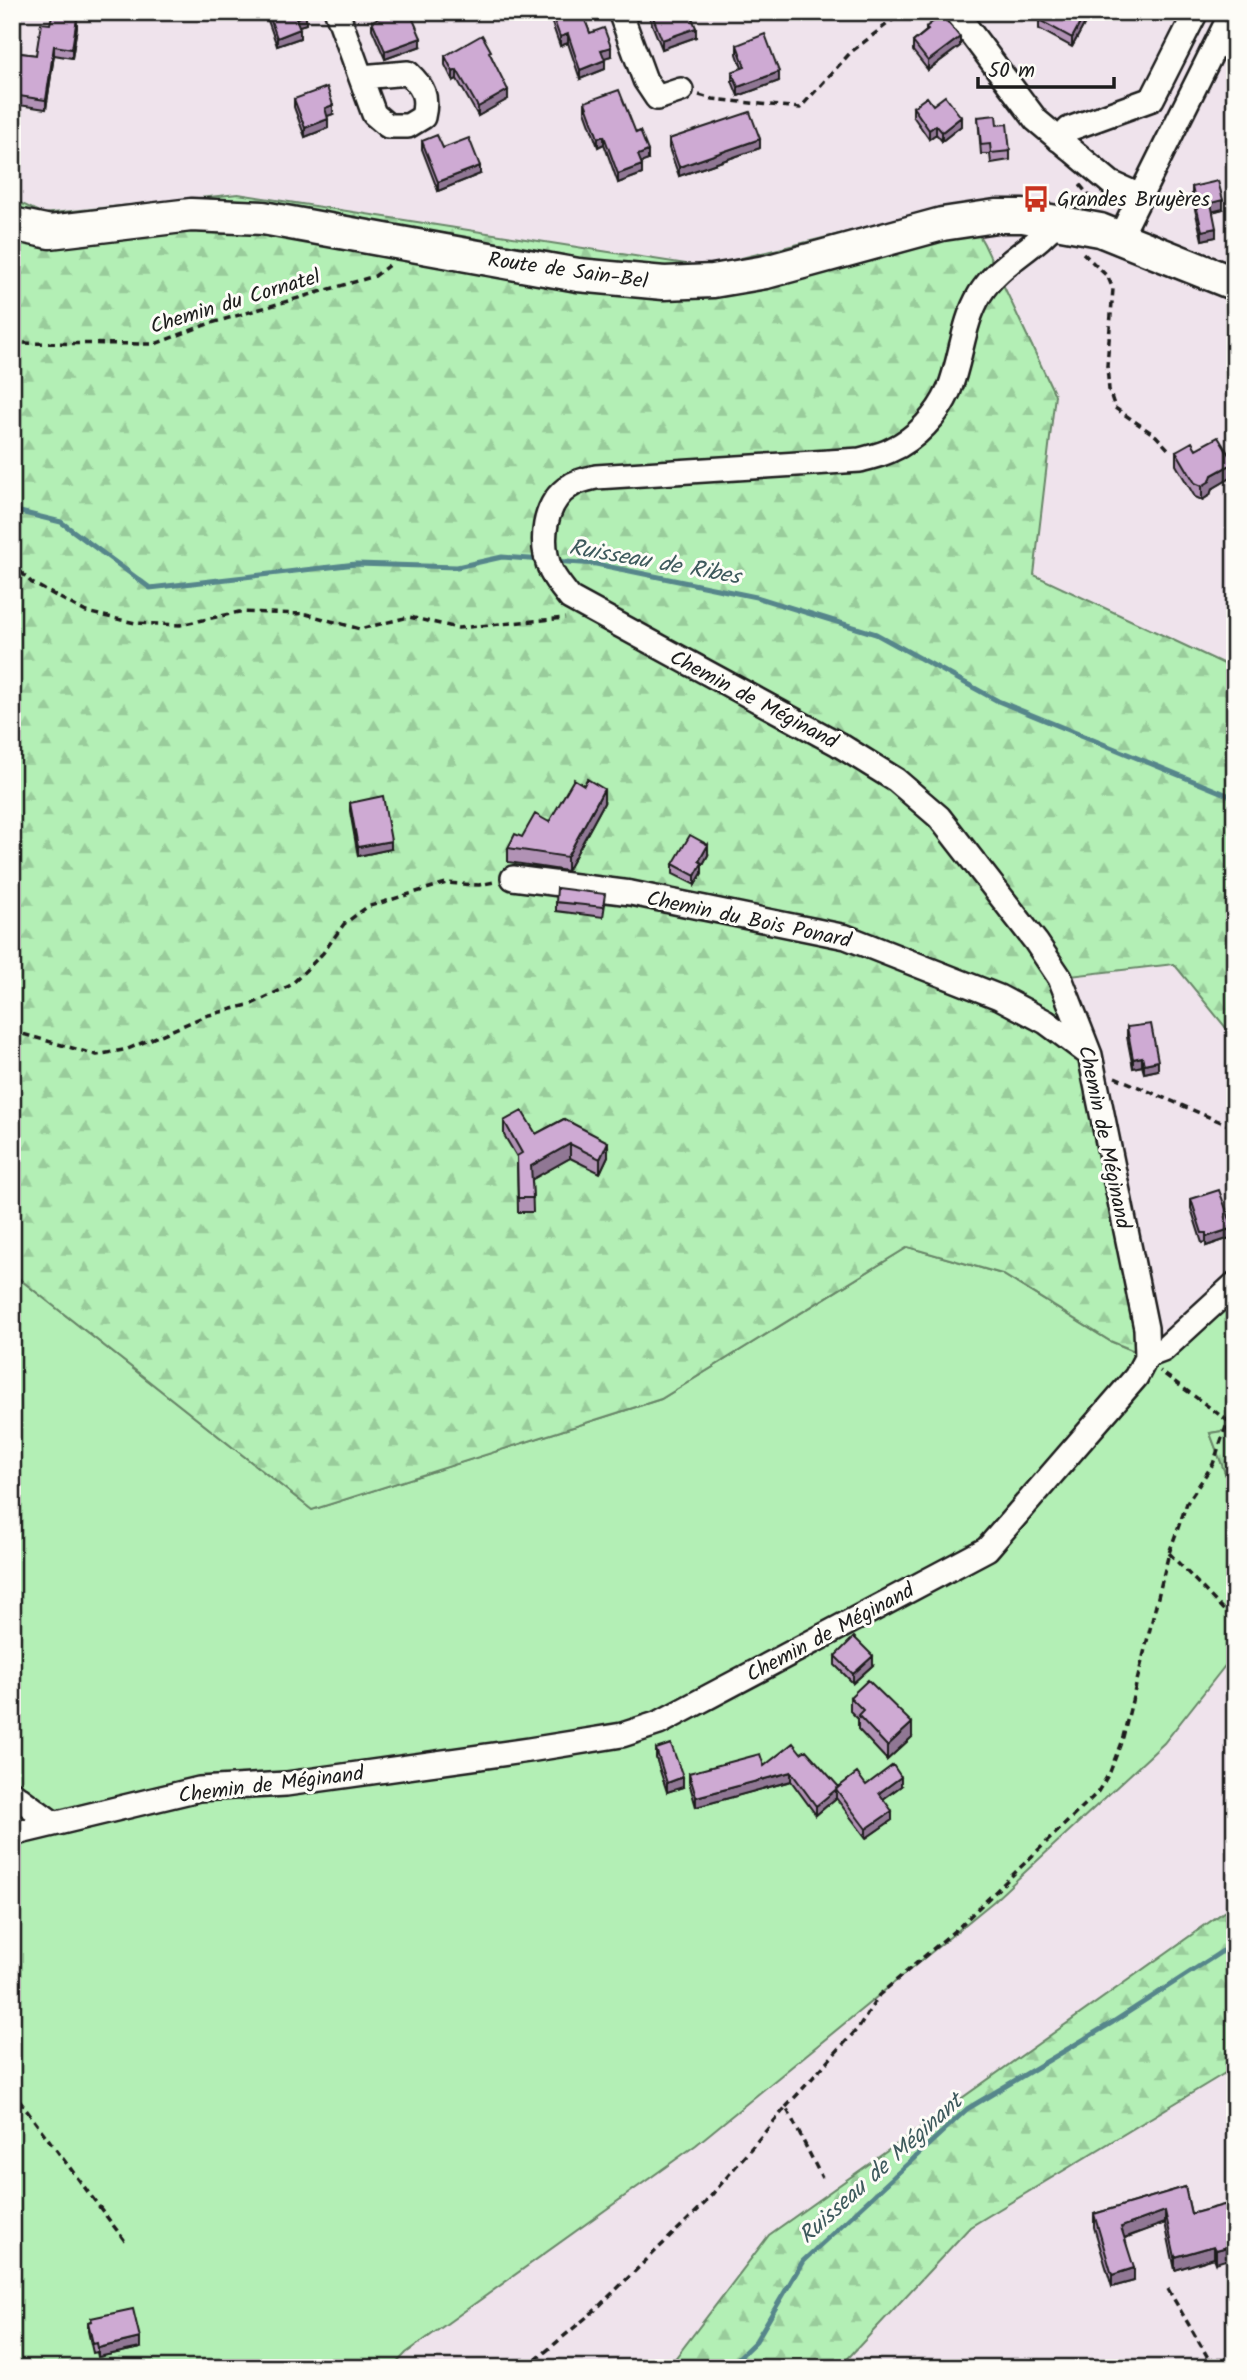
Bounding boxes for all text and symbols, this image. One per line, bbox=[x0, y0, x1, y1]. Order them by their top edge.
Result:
scale bar bbox=[978, 46, 1114, 90]
text: 50 m bbox=[988, 55, 1035, 88]
bus stop icon: Grandes Bruyères bbox=[1021, 184, 1051, 214]
place label: Grandes Bruyères bbox=[1057, 184, 1210, 217]
street label: Route de Sain-Bel bbox=[486, 244, 650, 299]
street label: Chemin du Cornatel bbox=[146, 261, 325, 344]
water label: Ruisseau de Ribes bbox=[566, 530, 745, 596]
street label: Chemin de Méginand bbox=[663, 642, 844, 759]
street label: Chemin du Bois Ponard bbox=[643, 883, 854, 958]
street label: Chemin de Méginand bbox=[1068, 1043, 1139, 1232]
street label: Chemin de Méginand bbox=[741, 1575, 921, 1692]
street label: Chemin de Méginand bbox=[177, 1758, 366, 1813]
water label: Ruisseau de Méginant bbox=[791, 2083, 975, 2253]

